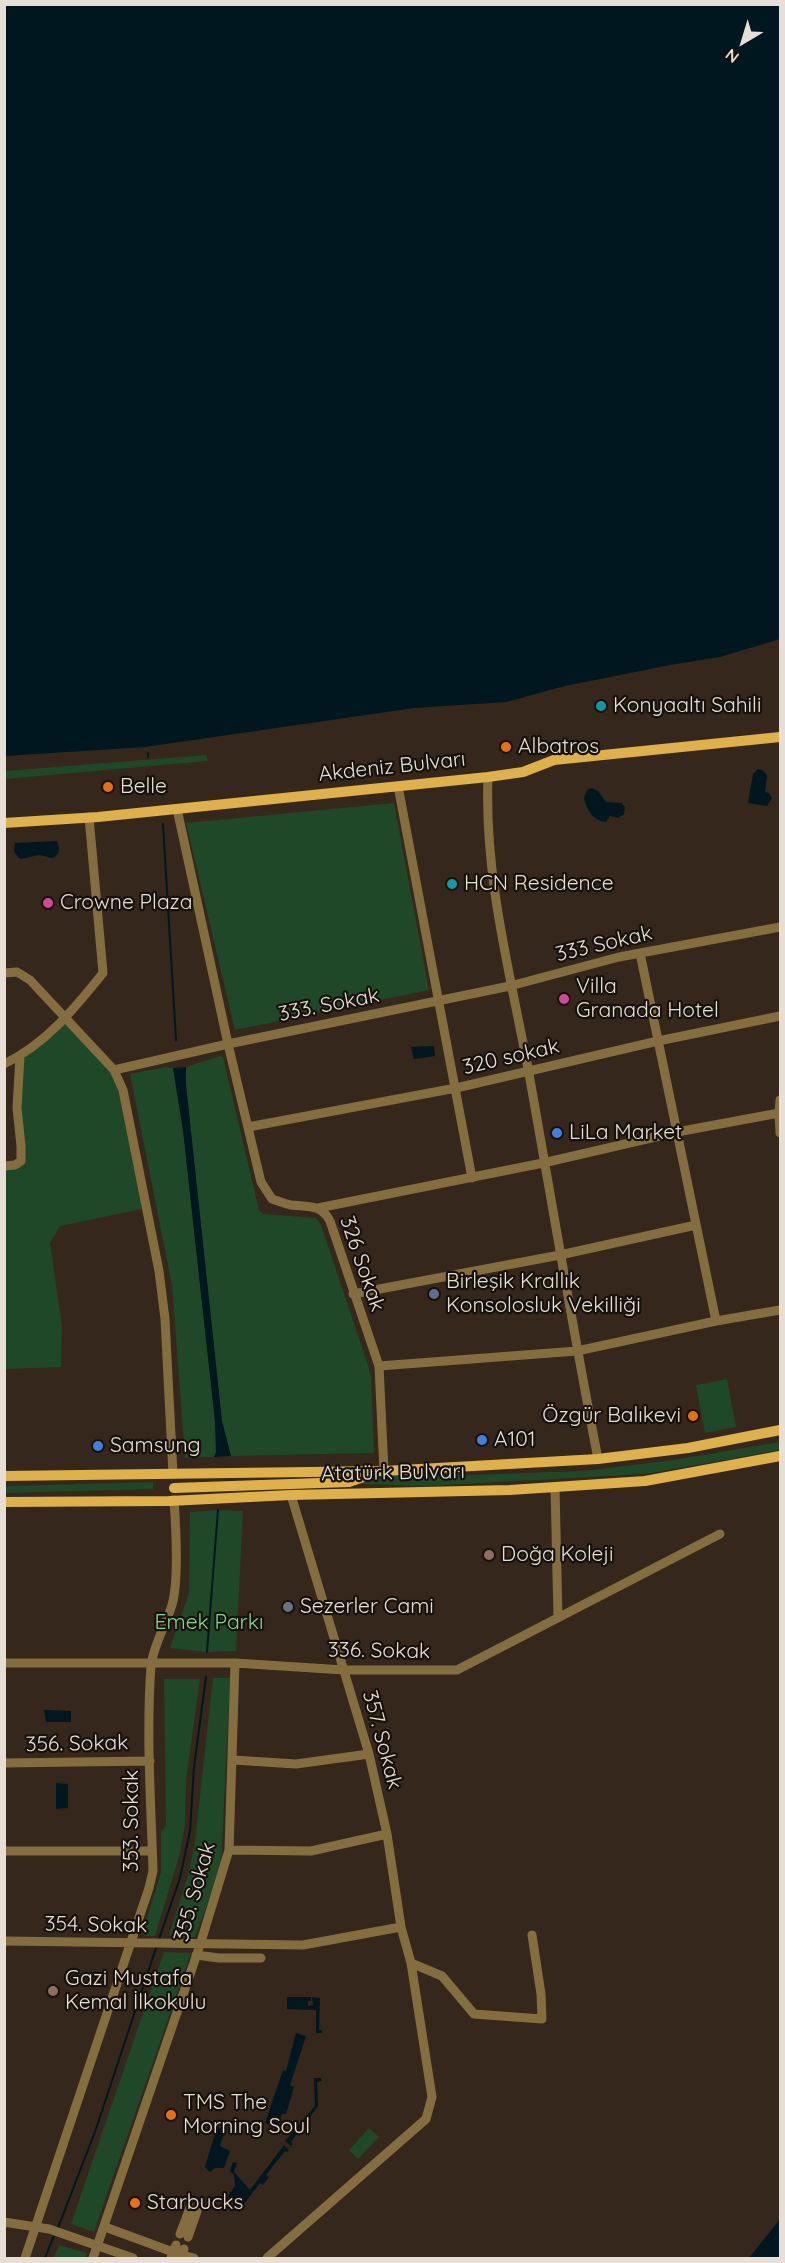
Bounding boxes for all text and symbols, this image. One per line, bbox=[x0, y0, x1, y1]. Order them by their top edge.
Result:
north arrow bbox=[713, 12, 773, 72]
text: N bbox=[721, 45, 743, 68]
place label: Konyaaltı Sahili bbox=[613, 693, 761, 719]
marker: Konyaaltı Sahili bbox=[594, 699, 608, 713]
place label: Albatros bbox=[518, 734, 599, 760]
marker: Albatros bbox=[499, 740, 513, 754]
street label: Akdeniz Bulvarı bbox=[317, 747, 467, 787]
place label: Belle bbox=[120, 774, 167, 800]
marker: Belle bbox=[101, 780, 115, 794]
place label: HCN Residence bbox=[464, 871, 613, 897]
marker: HCN Residence bbox=[445, 877, 459, 891]
place label: Crowne Plaza bbox=[60, 890, 192, 916]
marker: Crowne Plaza bbox=[41, 896, 55, 910]
street label: 333 Sokak bbox=[553, 921, 655, 967]
place label: Villa Granada Hotel bbox=[576, 974, 719, 1024]
street label: 333. Sokak bbox=[276, 983, 382, 1027]
marker: Villa Granada Hotel bbox=[557, 992, 571, 1006]
street label: 320 sokak bbox=[460, 1034, 562, 1080]
place label: LiLa Market bbox=[569, 1120, 682, 1146]
marker: LiLa Market bbox=[550, 1126, 564, 1140]
street label: 326 Sokak bbox=[334, 1213, 390, 1315]
place label: Birleşik Krallık Konsolosluk Vekilliği bbox=[446, 1269, 641, 1319]
marker: Birleşik Krallık Konsolosluk Vekilliği bbox=[427, 1287, 441, 1301]
place label: Özgür Balıkevi bbox=[542, 1403, 681, 1429]
marker: Özgür Balıkevi bbox=[686, 1409, 700, 1423]
place label: A101 bbox=[494, 1427, 536, 1453]
place label: Samsung bbox=[110, 1433, 201, 1459]
marker: A101 bbox=[475, 1433, 489, 1447]
marker: Samsung bbox=[91, 1439, 105, 1453]
street label: Atatürk Bulvarı bbox=[321, 1459, 465, 1487]
place label: Doğa Koleji bbox=[501, 1542, 614, 1568]
marker: Doğa Koleji bbox=[482, 1548, 496, 1562]
place label: Sezerler Cami bbox=[300, 1594, 434, 1620]
marker: Sezerler Cami bbox=[281, 1600, 295, 1614]
park label: Emek Parkı bbox=[155, 1610, 263, 1636]
street label: 336. Sokak bbox=[328, 1638, 430, 1664]
street label: 357. Sokak bbox=[357, 1688, 407, 1792]
street label: 356. Sokak bbox=[25, 1731, 129, 1757]
street label: 353. Sokak bbox=[119, 1770, 145, 1872]
street label: 355. Sokak bbox=[169, 1839, 221, 1945]
street label: 354. Sokak bbox=[44, 1912, 148, 1938]
place label: Gazi Mustafa Kemal İlkokulu bbox=[65, 1966, 206, 2016]
marker: Gazi Mustafa Kemal İlkokulu bbox=[46, 1984, 60, 1998]
place label: TMS The Morning Soul bbox=[183, 2090, 310, 2140]
marker: TMS The Morning Soul bbox=[164, 2108, 178, 2122]
place label: Starbucks bbox=[147, 2190, 243, 2216]
marker: Starbucks bbox=[128, 2196, 142, 2210]

